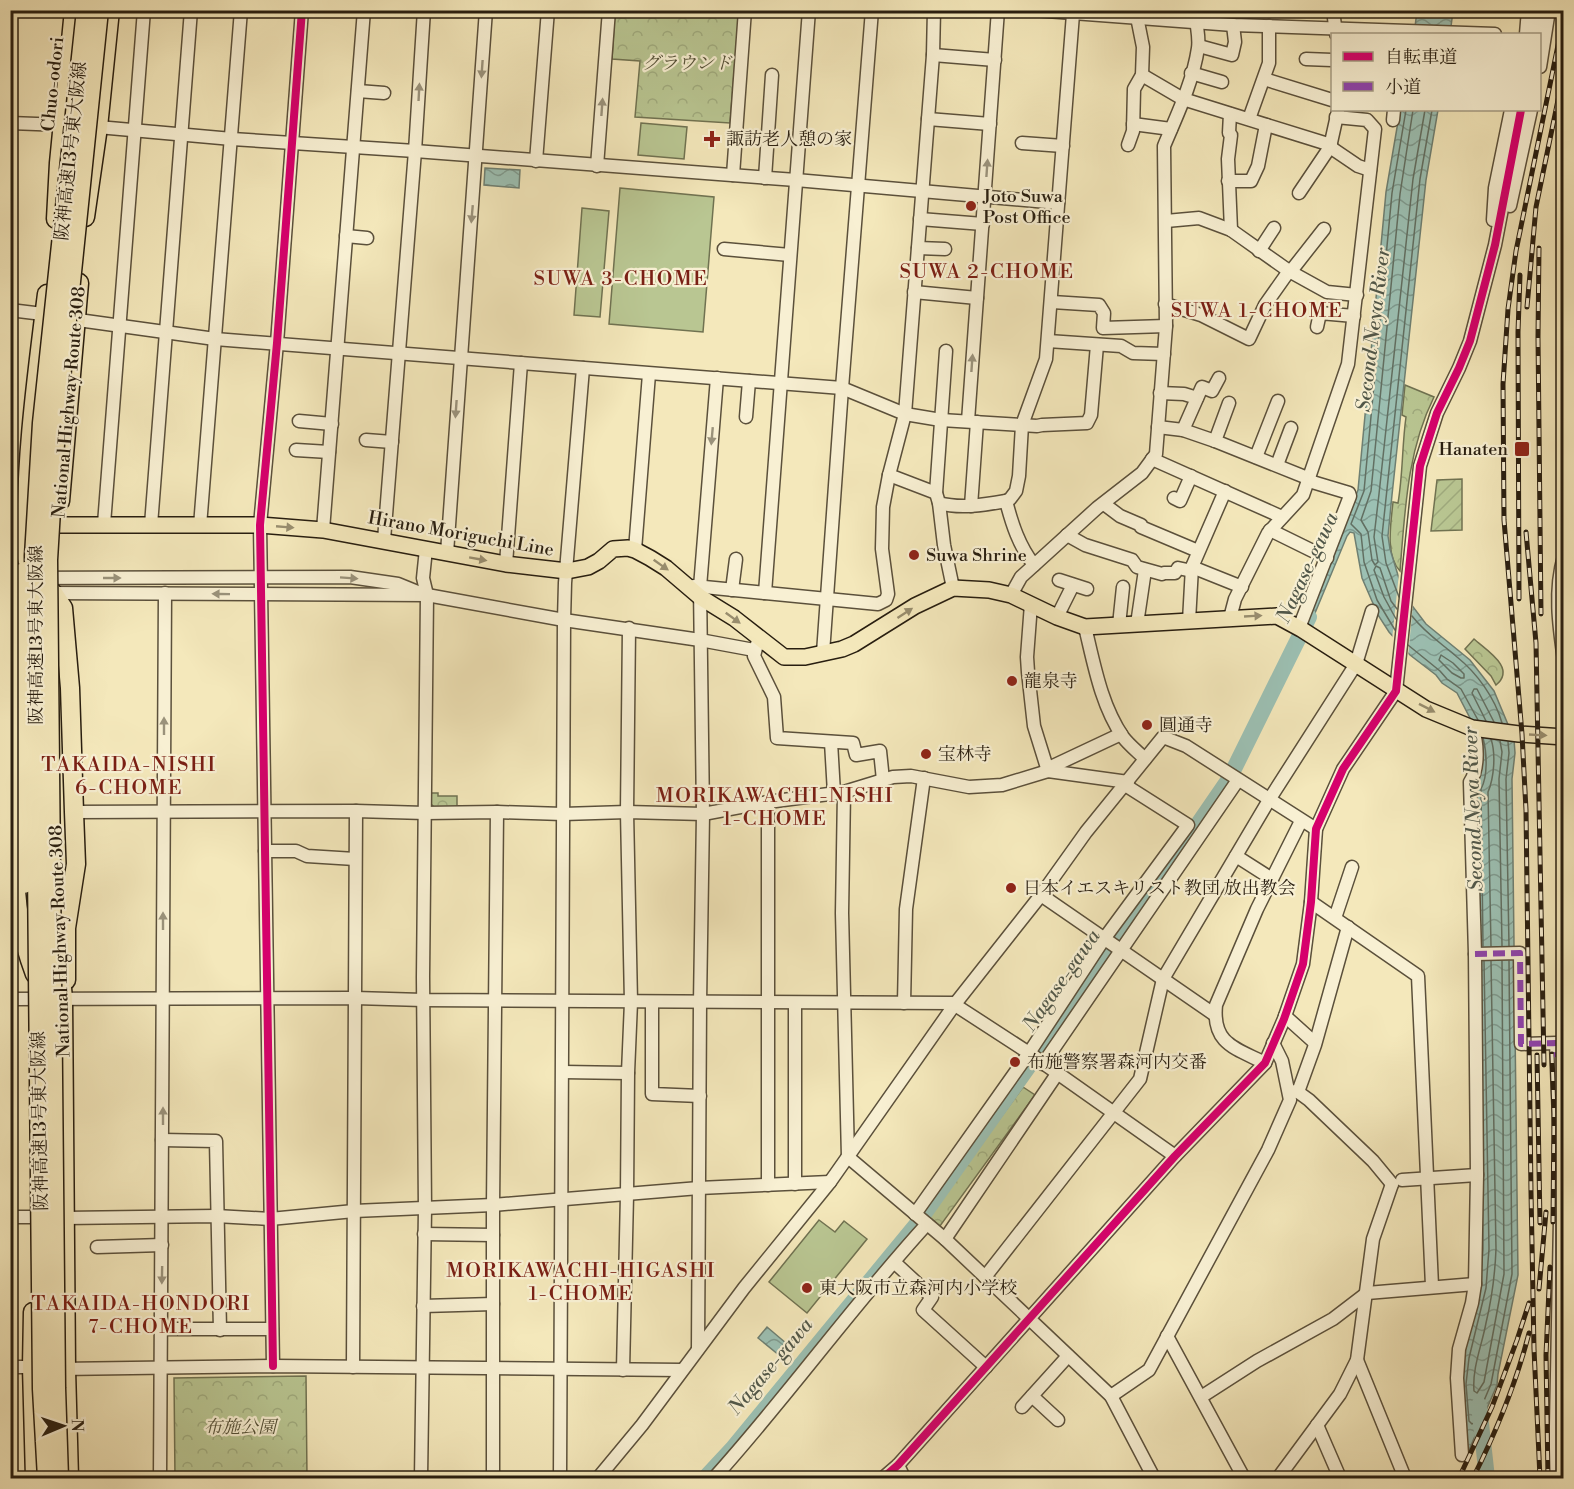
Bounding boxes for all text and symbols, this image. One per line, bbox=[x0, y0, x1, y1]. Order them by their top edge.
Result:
legend bbox=[1331, 33, 1541, 111]
street label: Chuo-odori bbox=[37, 35, 69, 133]
text: 自転車道 bbox=[1385, 46, 1457, 69]
park label: グラウンド bbox=[642, 52, 733, 75]
one-way arrow bbox=[477, 59, 487, 78]
street label: 阪神高速13号東大阪線 bbox=[50, 60, 92, 242]
text: 小道 bbox=[1385, 76, 1421, 99]
one-way arrow bbox=[414, 83, 423, 102]
one-way arrow bbox=[597, 98, 607, 117]
place label: 諏訪老人憩の家 bbox=[726, 128, 852, 151]
marker: 諏訪老人憩の家 bbox=[703, 130, 721, 148]
one-way arrow bbox=[982, 159, 991, 178]
place label: Joto Suwa Post Office bbox=[982, 185, 1071, 229]
marker: Joto Suwa Post Office bbox=[964, 199, 978, 213]
one-way arrow bbox=[467, 205, 476, 224]
water label: Second Neya River bbox=[1352, 246, 1397, 413]
district label: SUWA 2-CHOME bbox=[899, 260, 1075, 285]
district label: SUWA 3-CHOME bbox=[534, 267, 708, 292]
street label: National Highway Route 308 bbox=[47, 285, 91, 519]
district label: SUWA 1-CHOME bbox=[1171, 299, 1343, 324]
one-way arrow bbox=[967, 353, 977, 372]
one-way arrow bbox=[452, 399, 461, 418]
one-way arrow bbox=[707, 427, 717, 446]
place label: Hanaten bbox=[1439, 438, 1508, 461]
marker: Hanaten bbox=[1513, 440, 1531, 458]
street label: Hirano Moriguchi Line bbox=[366, 506, 556, 562]
water label: Nagase-gawa bbox=[1271, 508, 1345, 628]
one-way arrow bbox=[276, 522, 295, 532]
place label: Suwa Shrine bbox=[926, 544, 1027, 567]
street label: 阪神高速13号東大阪線 bbox=[25, 545, 48, 725]
marker: Suwa Shrine bbox=[907, 548, 921, 562]
one-way arrow bbox=[468, 555, 487, 564]
one-way arrow bbox=[652, 559, 668, 571]
one-way arrow bbox=[103, 573, 122, 583]
one-way arrow bbox=[340, 573, 359, 582]
one-way arrow bbox=[212, 589, 231, 599]
one-way arrow bbox=[896, 607, 913, 618]
one-way arrow bbox=[725, 612, 741, 624]
one-way arrow bbox=[1244, 612, 1263, 621]
place label: 龍泉寺 bbox=[1024, 670, 1078, 693]
marker: 龍泉寺 bbox=[1005, 674, 1019, 688]
one-way arrow bbox=[1418, 703, 1436, 713]
place label: 圓通寺 bbox=[1159, 714, 1213, 737]
one-way arrow bbox=[159, 716, 169, 735]
marker: 圓通寺 bbox=[1140, 718, 1154, 732]
water label: Second Neya River bbox=[1459, 726, 1489, 892]
one-way arrow bbox=[1529, 730, 1548, 739]
place label: 宝林寺 bbox=[938, 743, 992, 766]
marker: 宝林寺 bbox=[919, 747, 933, 761]
district label: TAKAIDA-NISHI 6-CHOME bbox=[41, 753, 217, 801]
district label: MORIKAWACHI-NISHI 1-CHOME bbox=[656, 784, 894, 832]
street label: National Highway Route 308 bbox=[44, 824, 76, 1058]
place label: 日本イエスキリスト教団 放出教会 bbox=[1023, 877, 1296, 900]
marker: 日本イエスキリスト教団 放出教会 bbox=[1004, 881, 1018, 895]
one-way arrow bbox=[158, 911, 168, 930]
water label: Nagase-gawa bbox=[1017, 924, 1107, 1038]
street label: 阪神高速13号東大阪線 bbox=[27, 1031, 53, 1211]
place label: 布施警察署森河内交番 bbox=[1027, 1051, 1207, 1074]
marker: 布施警察署森河内交番 bbox=[1008, 1055, 1022, 1069]
one-way arrow bbox=[158, 1106, 168, 1125]
district label: MORIKAWACHI-HIGASHI 1-CHOME bbox=[446, 1259, 716, 1307]
one-way arrow bbox=[157, 1265, 167, 1284]
place label: 東大阪市立森河内小学校 bbox=[819, 1277, 1017, 1300]
marker: 東大阪市立森河内小学校 bbox=[800, 1281, 814, 1295]
district label: TAKAIDA-HONDORI 7-CHOME bbox=[31, 1292, 251, 1340]
water label: Nagase-gawa bbox=[723, 1313, 819, 1421]
north arrow bbox=[33, 1396, 93, 1456]
park label: 布施公園 bbox=[204, 1416, 279, 1439]
text: N bbox=[67, 1419, 87, 1433]

